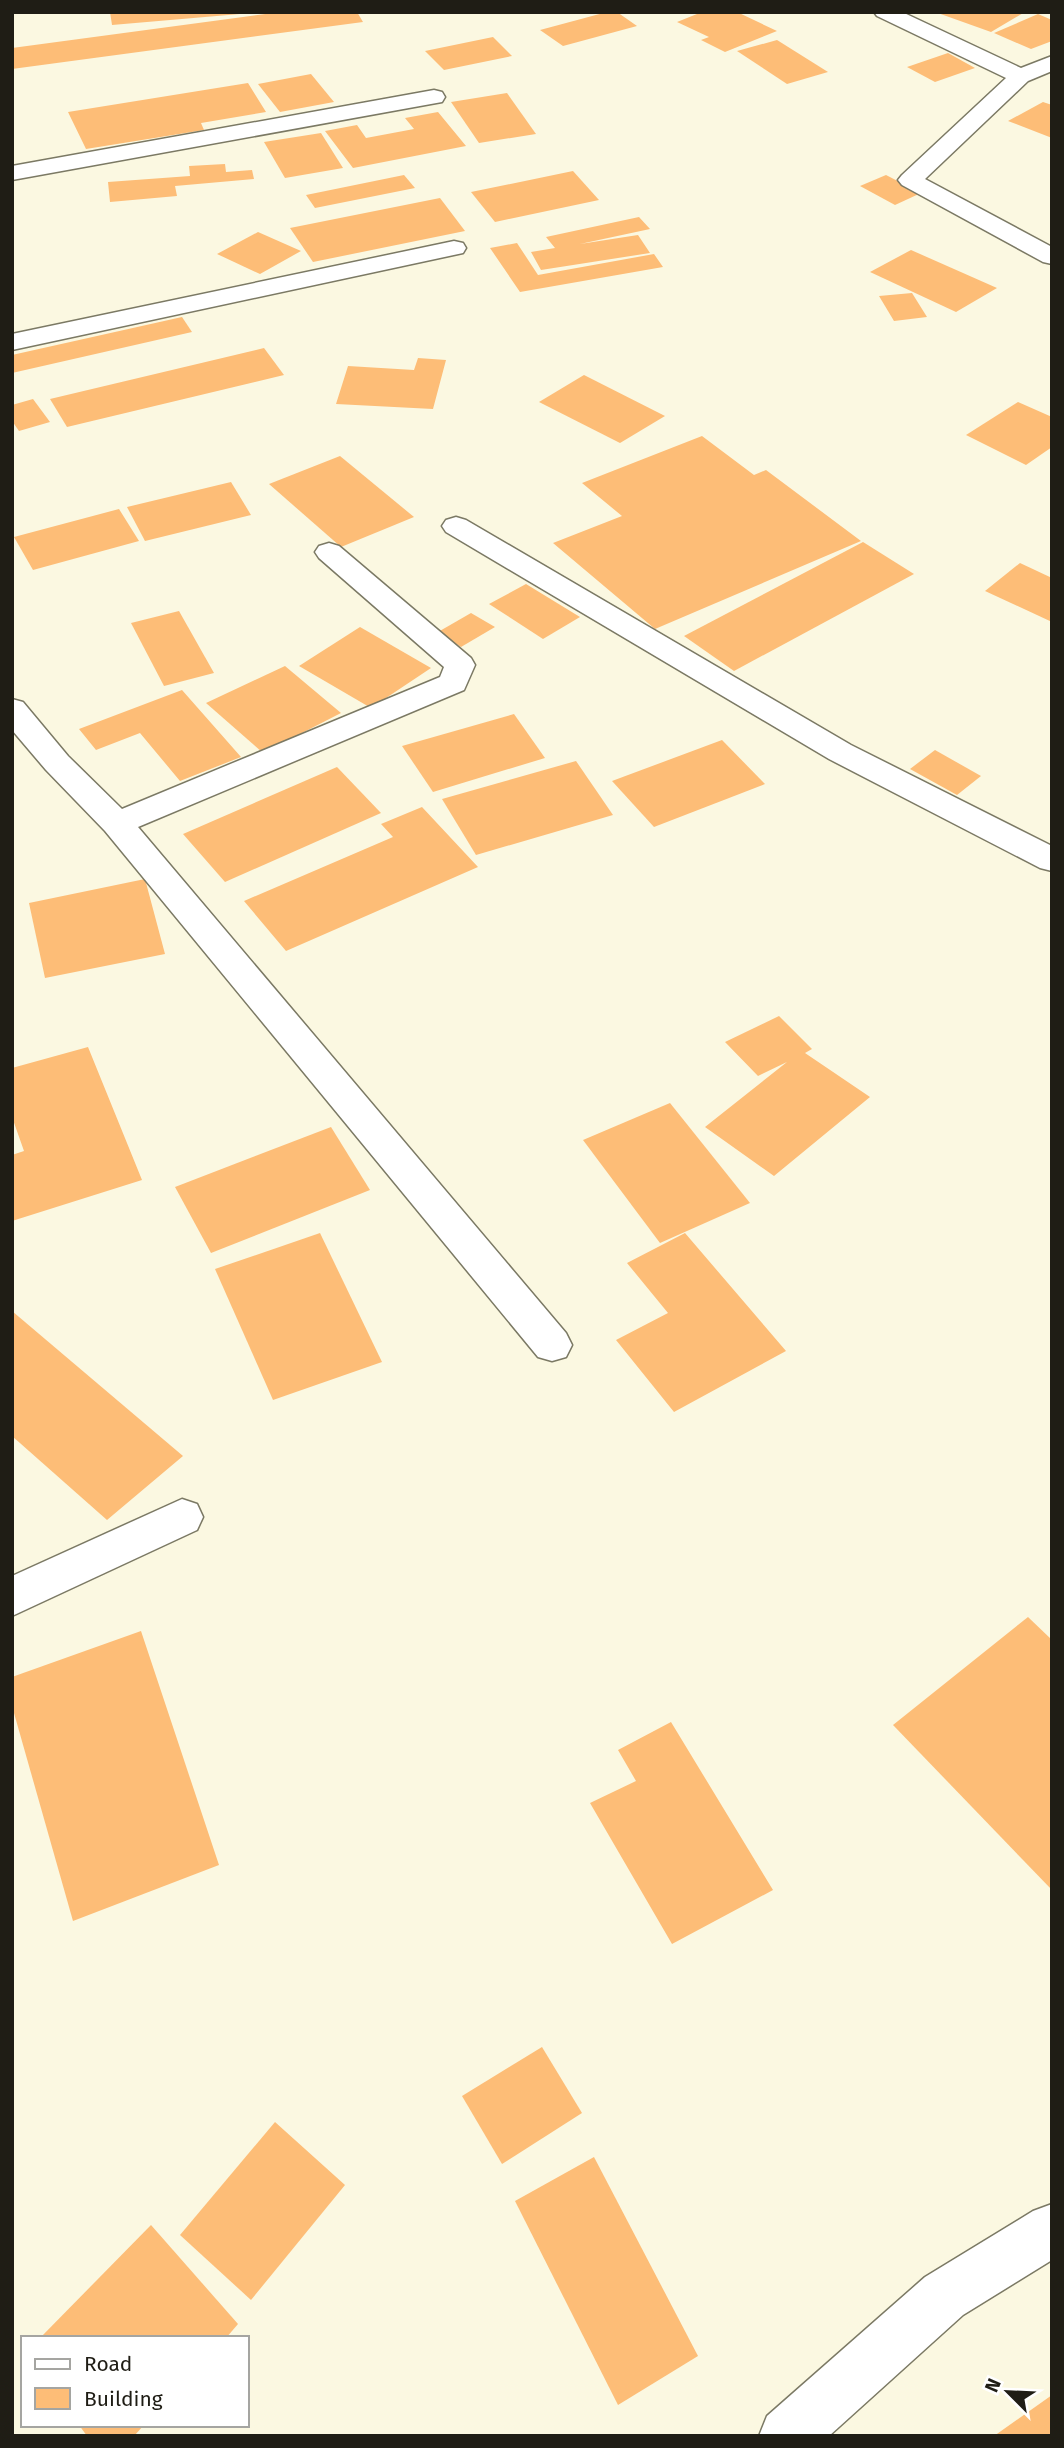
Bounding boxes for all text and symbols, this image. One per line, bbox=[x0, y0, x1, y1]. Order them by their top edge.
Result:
legend bbox=[21, 2336, 248, 2427]
text: Road bbox=[84, 2351, 132, 2377]
north arrow bbox=[973, 2357, 1043, 2427]
text: N bbox=[980, 2375, 1006, 2396]
text: Building bbox=[84, 2386, 163, 2412]

